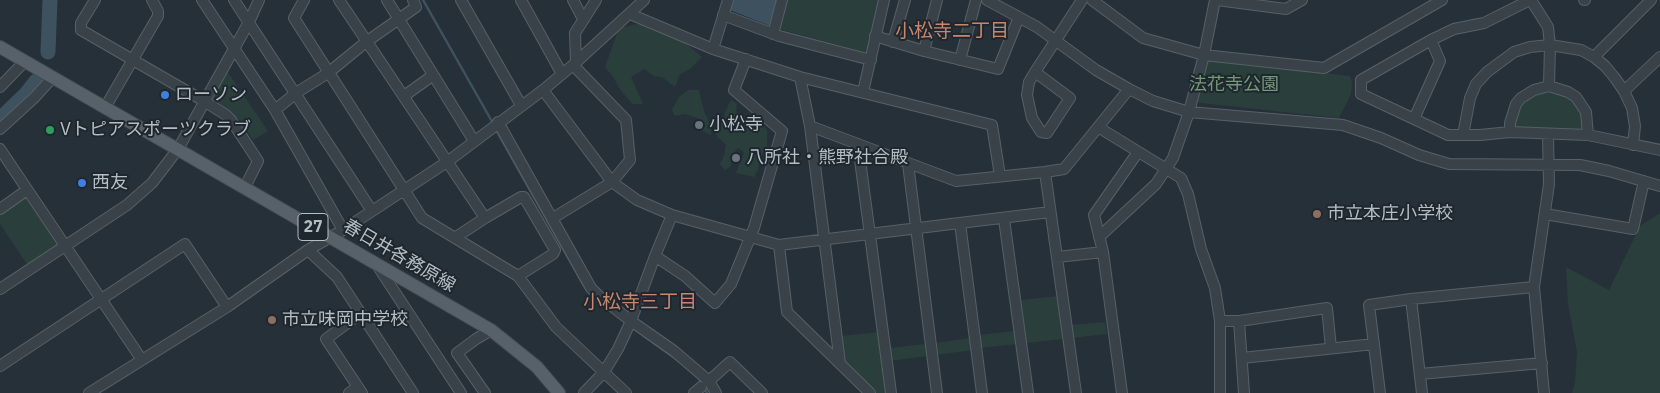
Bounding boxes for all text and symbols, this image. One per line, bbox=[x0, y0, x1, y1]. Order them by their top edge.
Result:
district label: 小松寺二丁目 bbox=[895, 21, 1009, 43]
park label: 法花寺公園 bbox=[1189, 74, 1279, 96]
place label: ローソン bbox=[175, 84, 247, 106]
marker: ローソン bbox=[159, 89, 171, 101]
place label: 小松寺 bbox=[709, 114, 763, 136]
place label: Vトピアスポーツクラブ bbox=[60, 119, 251, 141]
marker: 小松寺 bbox=[693, 119, 705, 131]
marker: Vトピアスポーツクラブ bbox=[44, 124, 56, 136]
place label: 八所社・熊野社合殿 bbox=[746, 147, 908, 169]
marker: 八所社・熊野社合殿 bbox=[730, 152, 742, 164]
place label: 西友 bbox=[92, 172, 128, 194]
marker: 西友 bbox=[76, 177, 88, 189]
place label: 市立本庄小学校 bbox=[1327, 203, 1453, 225]
marker: 市立本庄小学校 bbox=[1311, 208, 1323, 220]
road number: 27 bbox=[298, 213, 328, 240]
street label: 春日井各務原線 bbox=[339, 215, 459, 297]
district label: 小松寺三丁目 bbox=[583, 292, 697, 314]
place label: 市立味岡中学校 bbox=[282, 309, 408, 331]
marker: 市立味岡中学校 bbox=[266, 314, 278, 326]

